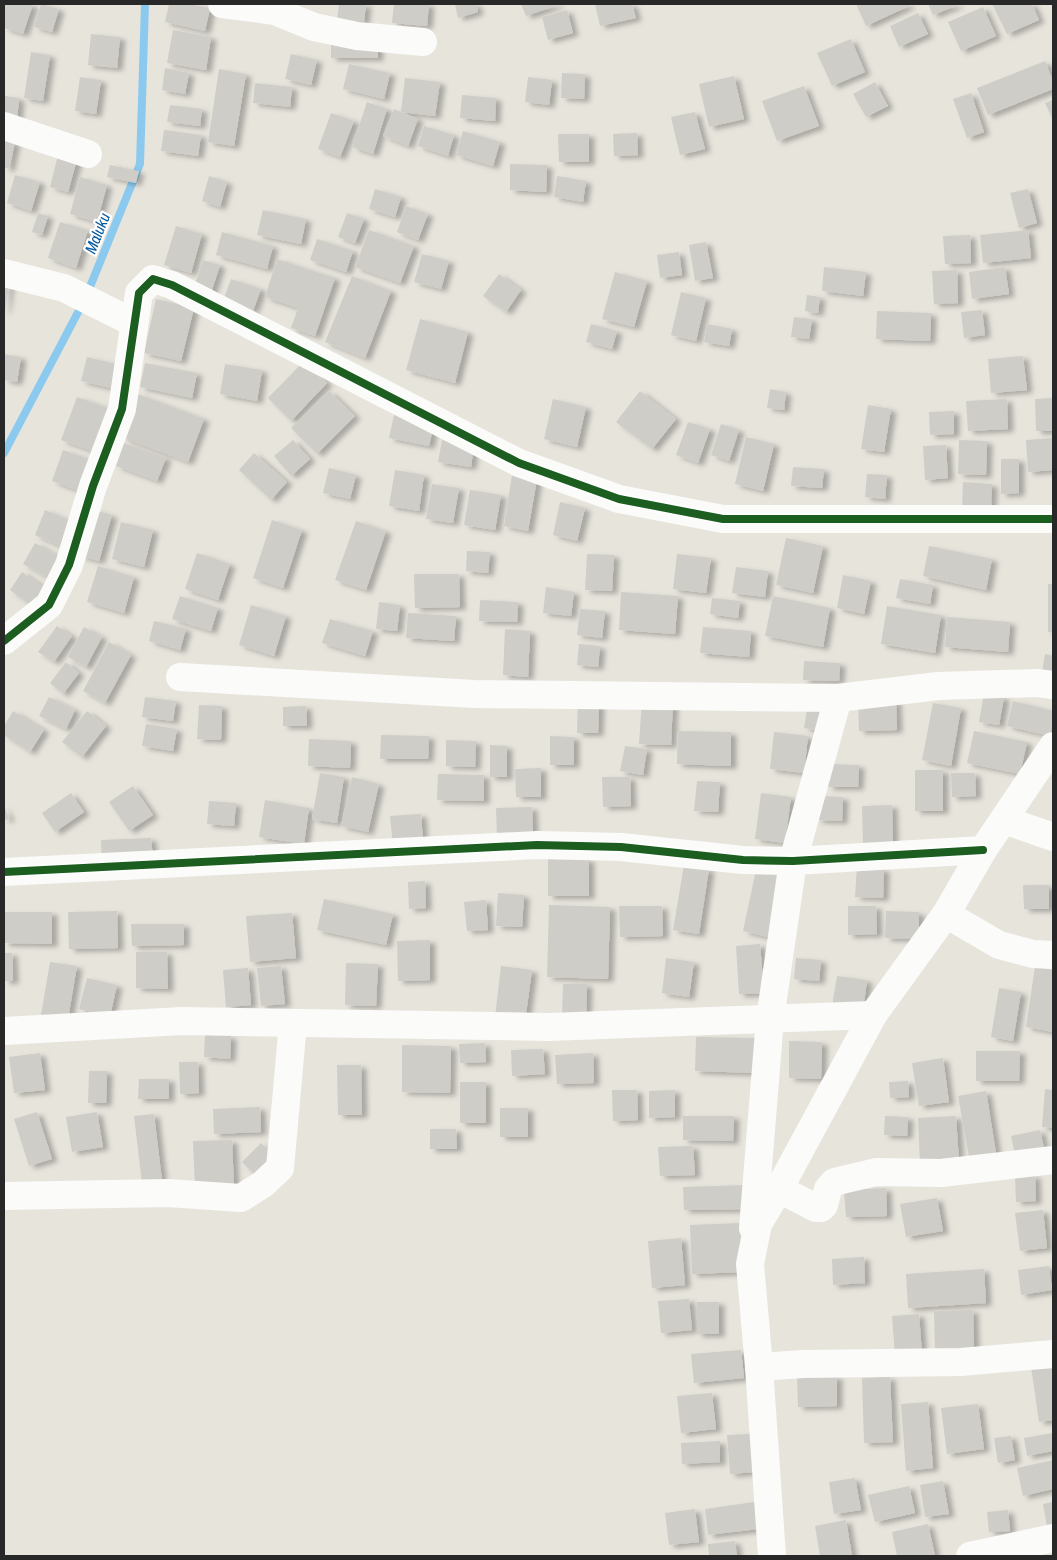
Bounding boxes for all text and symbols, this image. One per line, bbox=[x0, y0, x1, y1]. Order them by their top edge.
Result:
water label: Maluku bbox=[79, 209, 115, 257]

